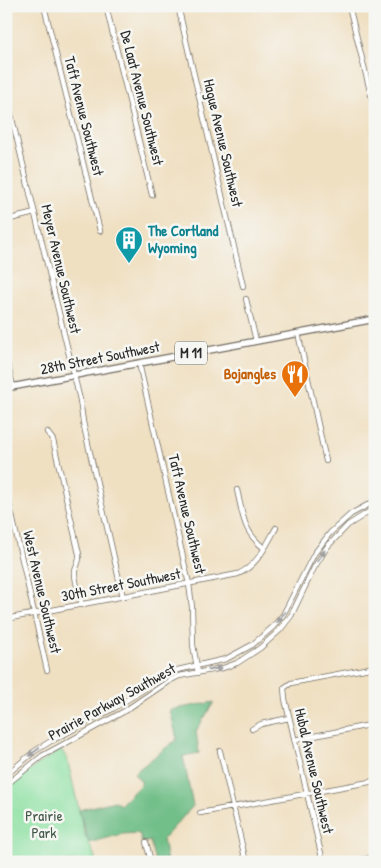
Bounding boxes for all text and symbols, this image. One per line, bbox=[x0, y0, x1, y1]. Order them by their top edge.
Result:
street label: De Laat Avenue Southwest bbox=[116, 28, 170, 168]
street label: Taft Avenue Southwest bbox=[59, 54, 110, 179]
street label: Hague Avenue Southwest bbox=[199, 77, 249, 210]
street label: Meyer Avenue Southwest bbox=[36, 202, 87, 336]
place label: The Cortland Wyoming bbox=[147, 220, 219, 259]
building icon: The Cortland Wyoming bbox=[114, 225, 144, 264]
street label: 28th Street Southwest bbox=[38, 335, 162, 379]
road number: M 11 bbox=[175, 342, 207, 364]
restaurant icon: Bojangles bbox=[280, 359, 310, 398]
place label: Bojangles bbox=[224, 363, 276, 385]
street label: Taft Avenue Southwest bbox=[163, 452, 212, 577]
street label: West Avenue Southwest bbox=[18, 528, 67, 656]
one-way arrow bbox=[316, 549, 326, 563]
street label: 30th Street Southwest bbox=[60, 563, 183, 606]
one-way arrow bbox=[275, 610, 286, 623]
street label: Prairie Parkway Southwest bbox=[44, 657, 180, 745]
one-way arrow bbox=[207, 665, 223, 673]
street label: Hubal Avenue Southwest bbox=[290, 706, 339, 837]
one-way arrow bbox=[28, 747, 41, 757]
park label: Prairie Park bbox=[25, 805, 63, 843]

